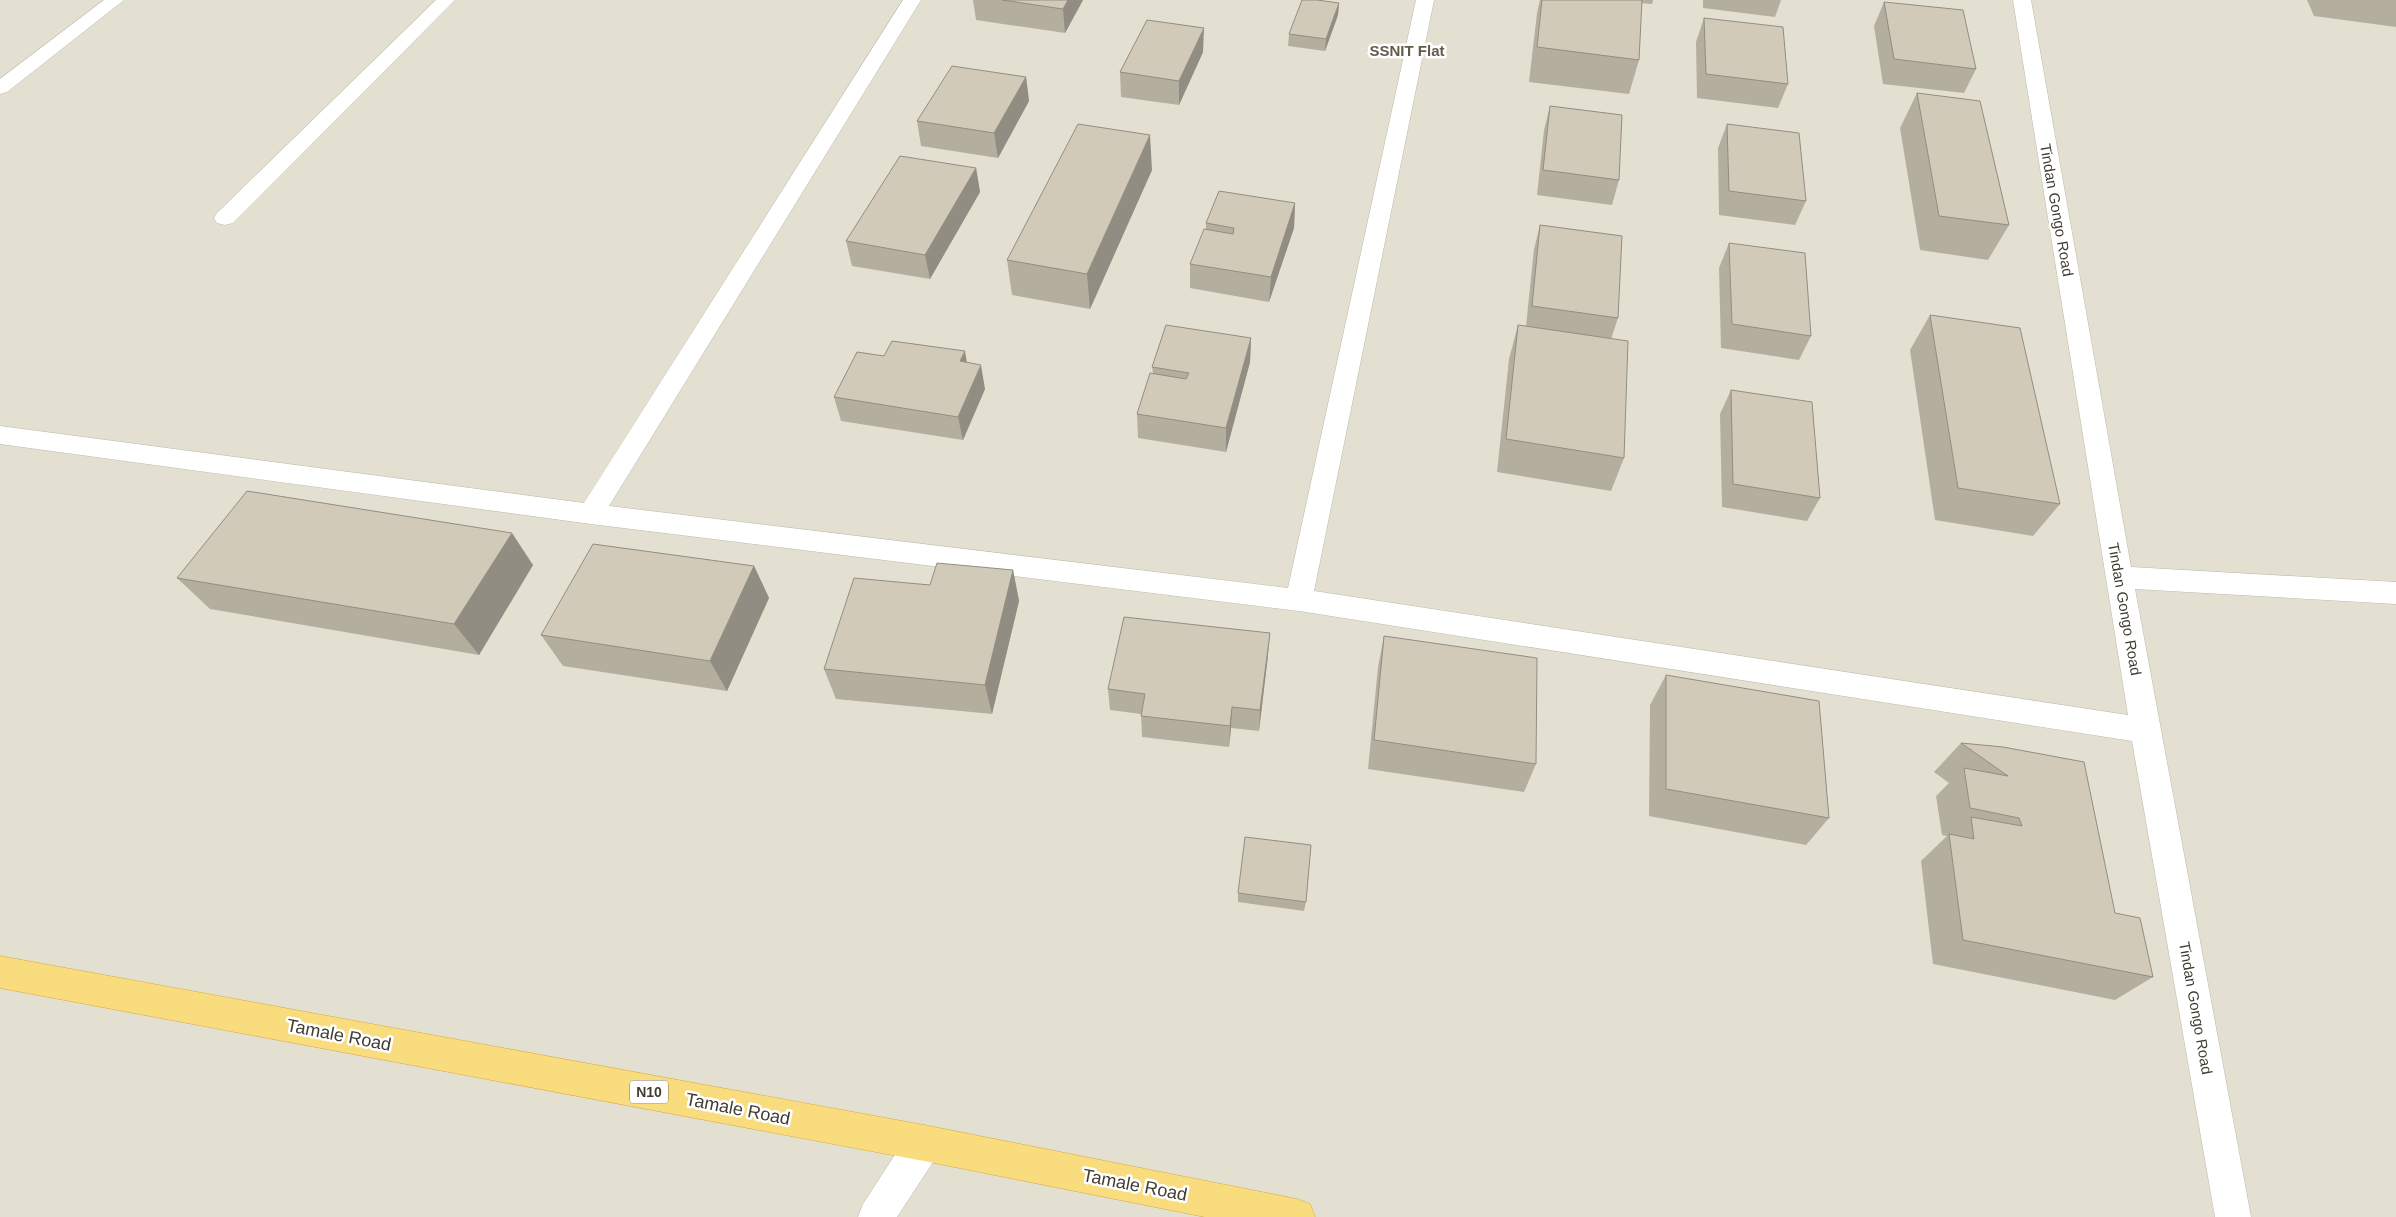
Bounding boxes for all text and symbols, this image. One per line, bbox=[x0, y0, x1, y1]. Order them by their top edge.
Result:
district label: SSNIT Flat bbox=[1369, 42, 1445, 59]
street label: Tindan Gongo Road bbox=[2037, 142, 2077, 278]
street label: Tindan Gongo Road bbox=[2105, 541, 2145, 677]
street label: Tindan Gongo Road bbox=[2176, 940, 2216, 1076]
street label: Tamale Road bbox=[285, 1015, 393, 1055]
road number: N10 bbox=[630, 1080, 668, 1104]
street label: Tamale Road bbox=[684, 1089, 792, 1129]
street label: Tamale Road bbox=[1081, 1165, 1189, 1205]

